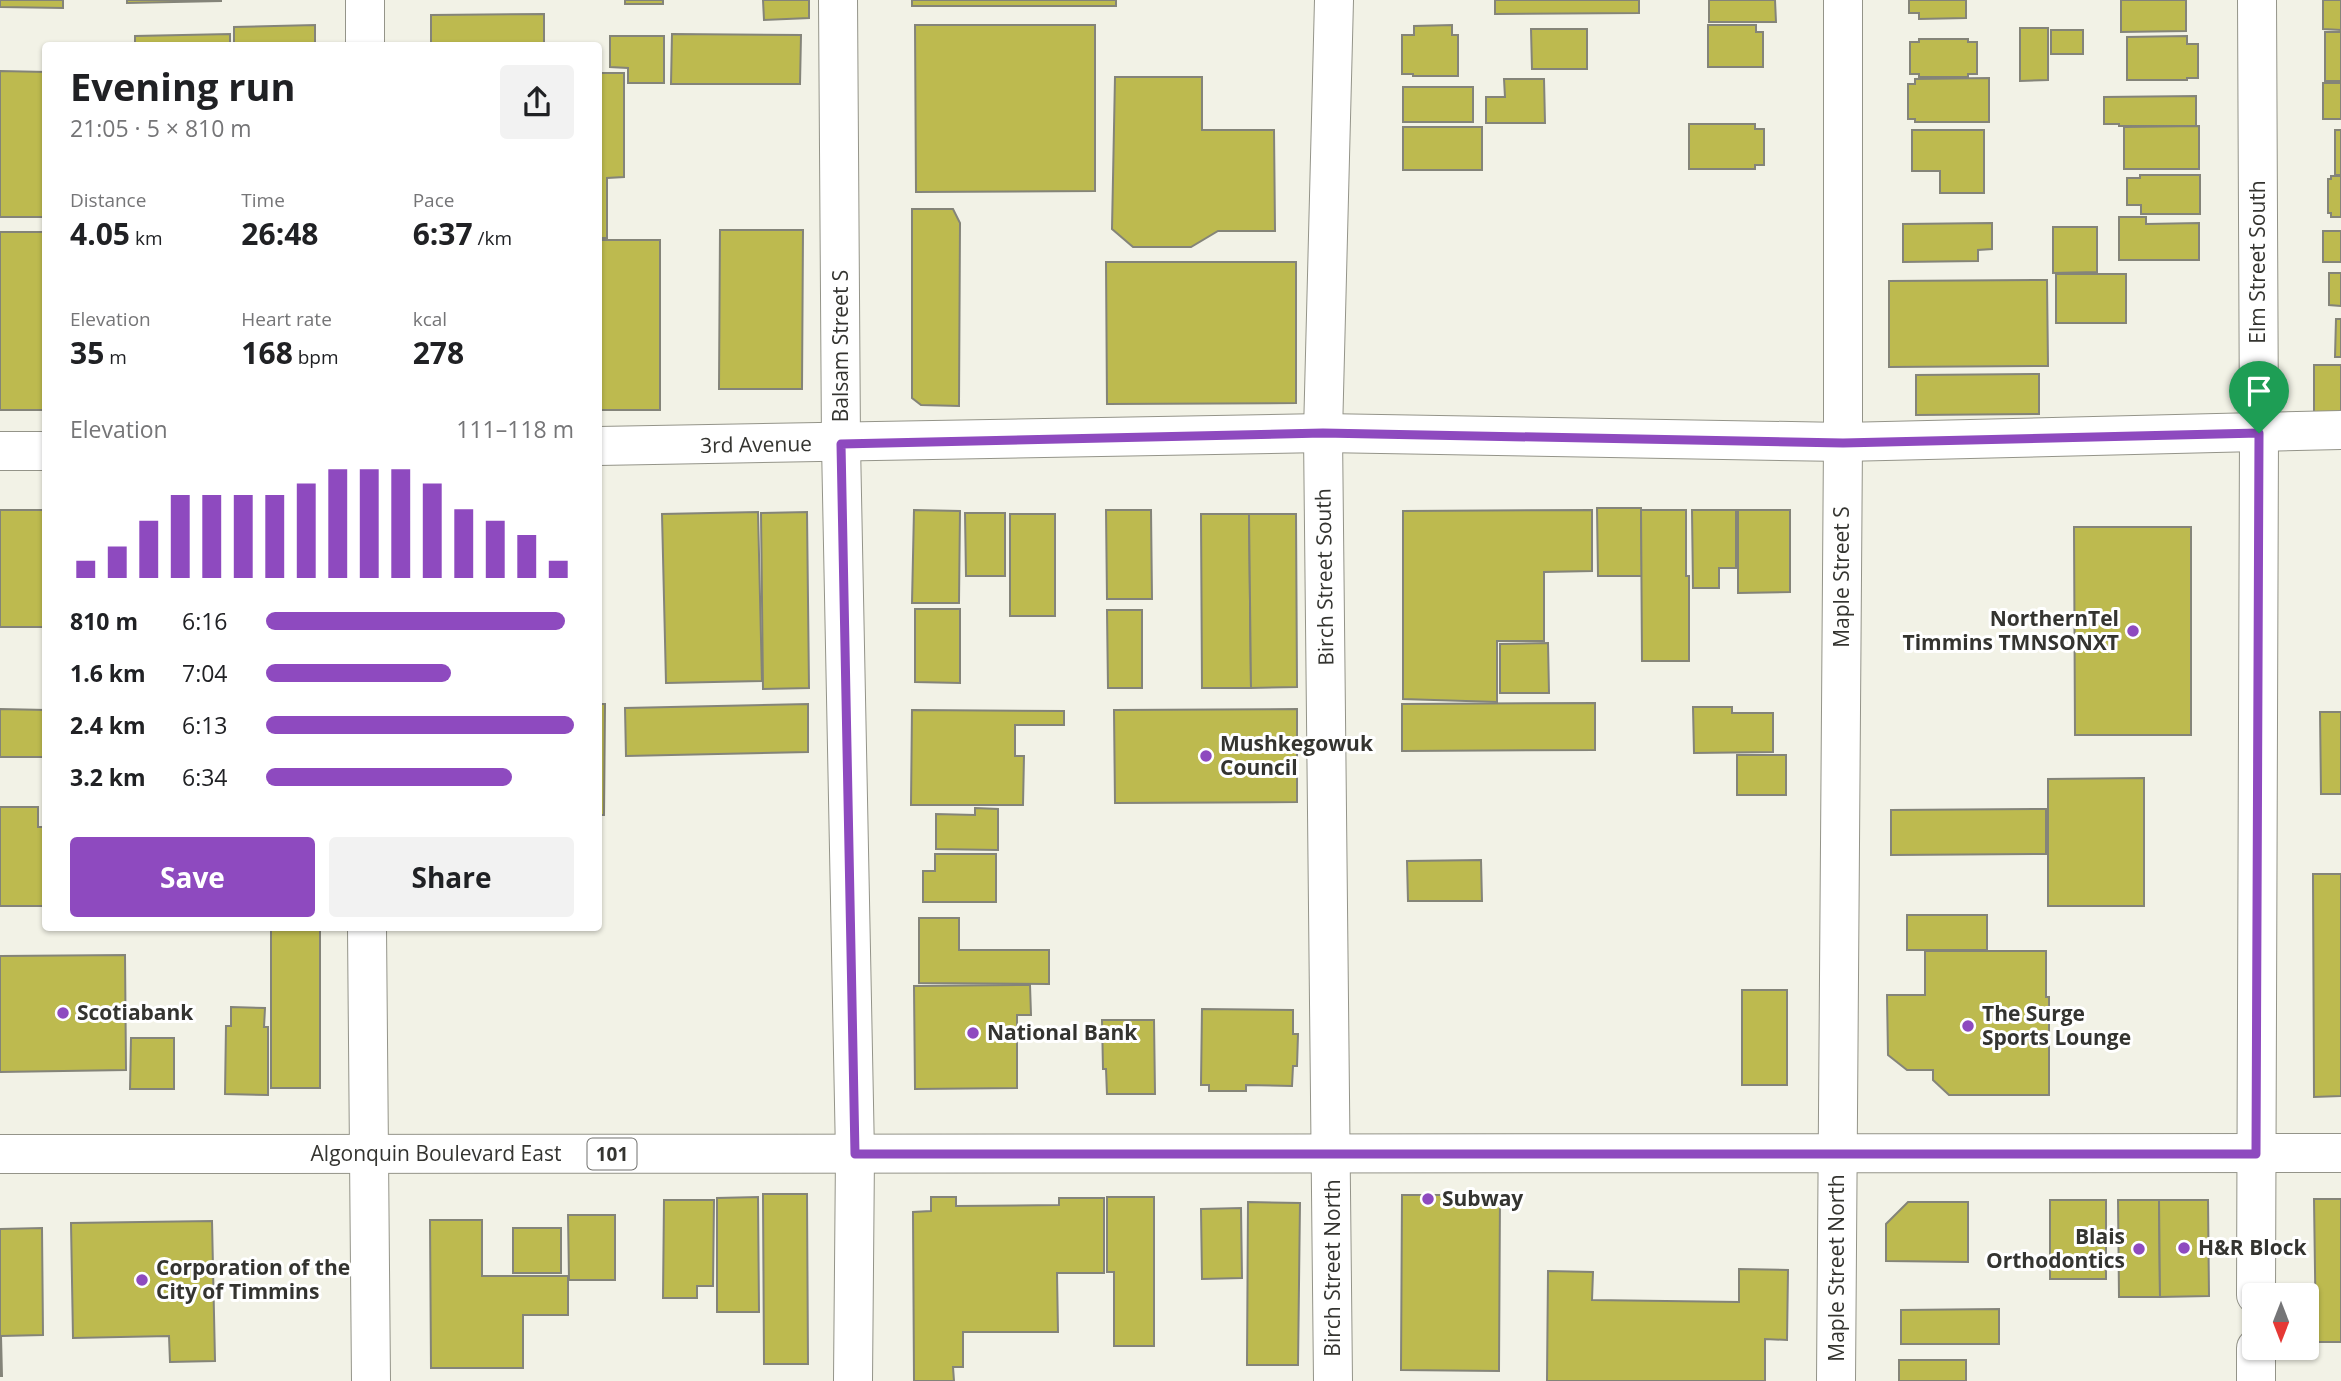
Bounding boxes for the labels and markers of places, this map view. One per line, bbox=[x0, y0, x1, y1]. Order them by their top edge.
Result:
pin bbox=[2229, 361, 2289, 433]
place label: NorthernTel Timmins TMNSONXT bbox=[1903, 604, 2119, 656]
marker: NorthernTel Timmins TMNSONXT bbox=[2125, 623, 2141, 639]
place label: Mushkegowuk Council bbox=[1220, 729, 1374, 781]
marker: Mushkegowuk Council bbox=[1198, 748, 1214, 764]
place label: Scotiabank bbox=[77, 998, 194, 1026]
place label: The Surge Sports Lounge bbox=[1982, 999, 2131, 1051]
marker: Scotiabank bbox=[55, 1005, 71, 1021]
place label: National Bank bbox=[987, 1018, 1138, 1046]
marker: The Surge Sports Lounge bbox=[1960, 1018, 1976, 1034]
marker: National Bank bbox=[965, 1025, 981, 1041]
place label: Subway bbox=[1442, 1184, 1523, 1212]
marker: Subway bbox=[1420, 1191, 1436, 1207]
place label: Blais Orthodontics bbox=[1986, 1222, 2125, 1274]
place label: H&R Block bbox=[2198, 1233, 2307, 1261]
marker: H&R Block bbox=[2176, 1240, 2192, 1256]
marker: Blais Orthodontics bbox=[2131, 1241, 2147, 1257]
place label: Corporation of the City of Timmins bbox=[156, 1253, 350, 1305]
marker: Corporation of the City of Timmins bbox=[134, 1272, 150, 1288]

